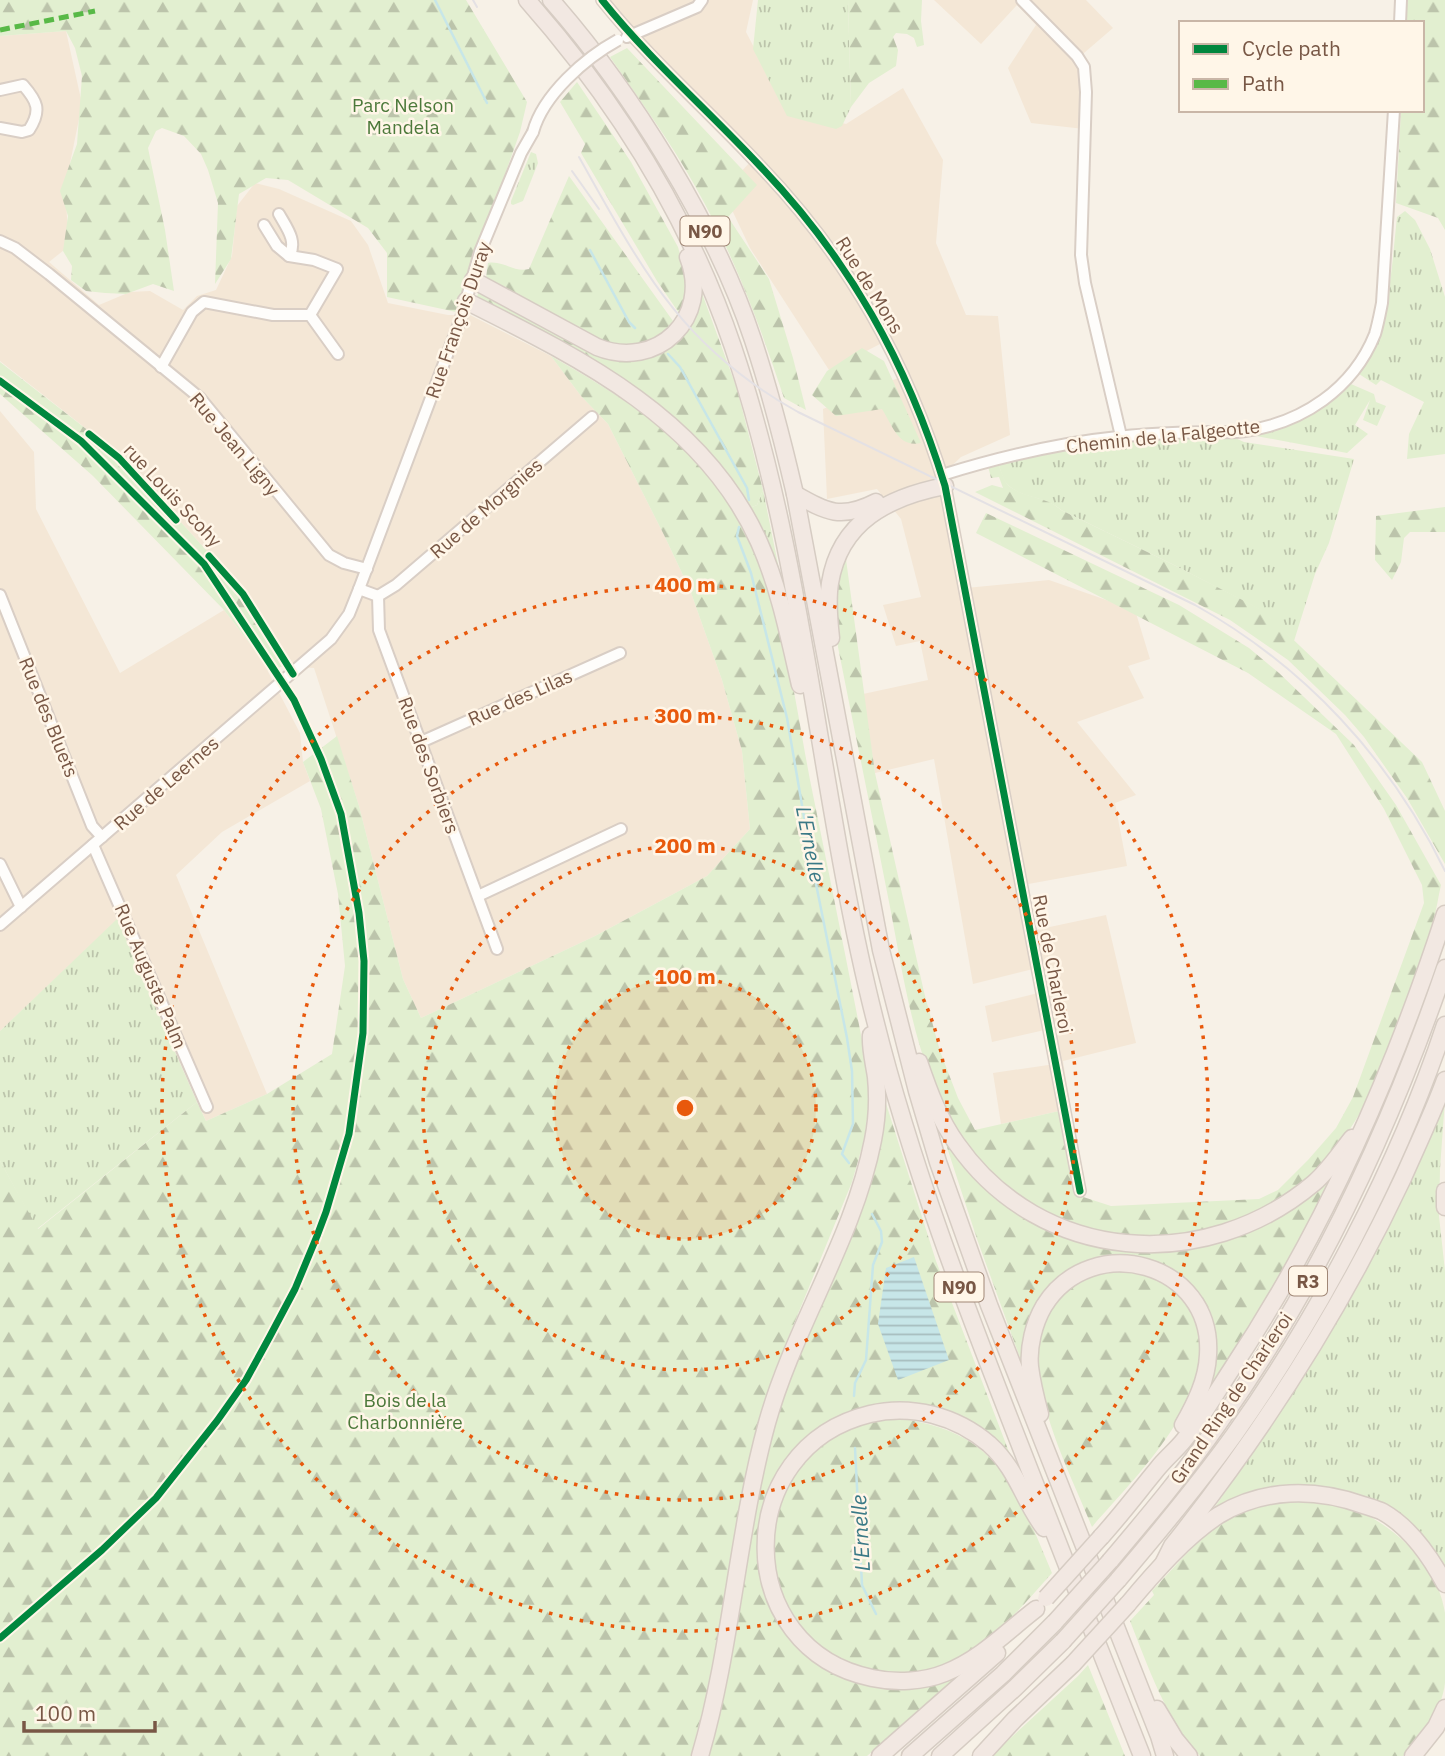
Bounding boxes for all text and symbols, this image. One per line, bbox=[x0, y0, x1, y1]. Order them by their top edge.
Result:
legend bbox=[1179, 21, 1424, 112]
text: Cycle path bbox=[1242, 34, 1341, 62]
text: Path bbox=[1242, 69, 1285, 97]
park label: Parc Nelson Mandela bbox=[352, 93, 454, 139]
road number: N90 bbox=[680, 216, 730, 246]
street label: Rue de Mons bbox=[831, 232, 909, 338]
street label: Rue François Duray bbox=[420, 238, 496, 402]
street label: Rue Jean Ligny bbox=[185, 387, 286, 501]
street label: Chemin de la Falgeotte bbox=[1065, 414, 1261, 458]
street label: rue Louis Scohy bbox=[119, 438, 228, 552]
street label: Rue de Morgnies bbox=[425, 452, 547, 564]
text: 400 m bbox=[654, 570, 716, 598]
street label: Rue des Bluets bbox=[14, 653, 84, 781]
street label: Rue des Lilas bbox=[464, 663, 576, 731]
street label: Rue des Sorbiers bbox=[393, 693, 465, 837]
text: 300 m bbox=[654, 701, 716, 729]
street label: Rue de Leernes bbox=[109, 731, 223, 835]
water label: L'Ernelle bbox=[790, 804, 832, 885]
text: 200 m bbox=[654, 831, 716, 859]
street label: Rue de Charleroi bbox=[1028, 892, 1078, 1036]
street label: Rue Auguste Palm bbox=[110, 900, 192, 1052]
text: 100 m bbox=[654, 962, 716, 990]
centre of rings bbox=[673, 1096, 697, 1120]
road number: R3 bbox=[1289, 1266, 1327, 1296]
road number: N90 bbox=[934, 1272, 984, 1302]
street label: Grand Ring de Charleroi bbox=[1164, 1307, 1298, 1489]
park label: Bois de la Charbonnière bbox=[347, 1388, 463, 1434]
water label: L'Ernelle bbox=[844, 1494, 876, 1572]
scale bar bbox=[24, 1690, 156, 1734]
text: 100 m bbox=[35, 1699, 96, 1727]

